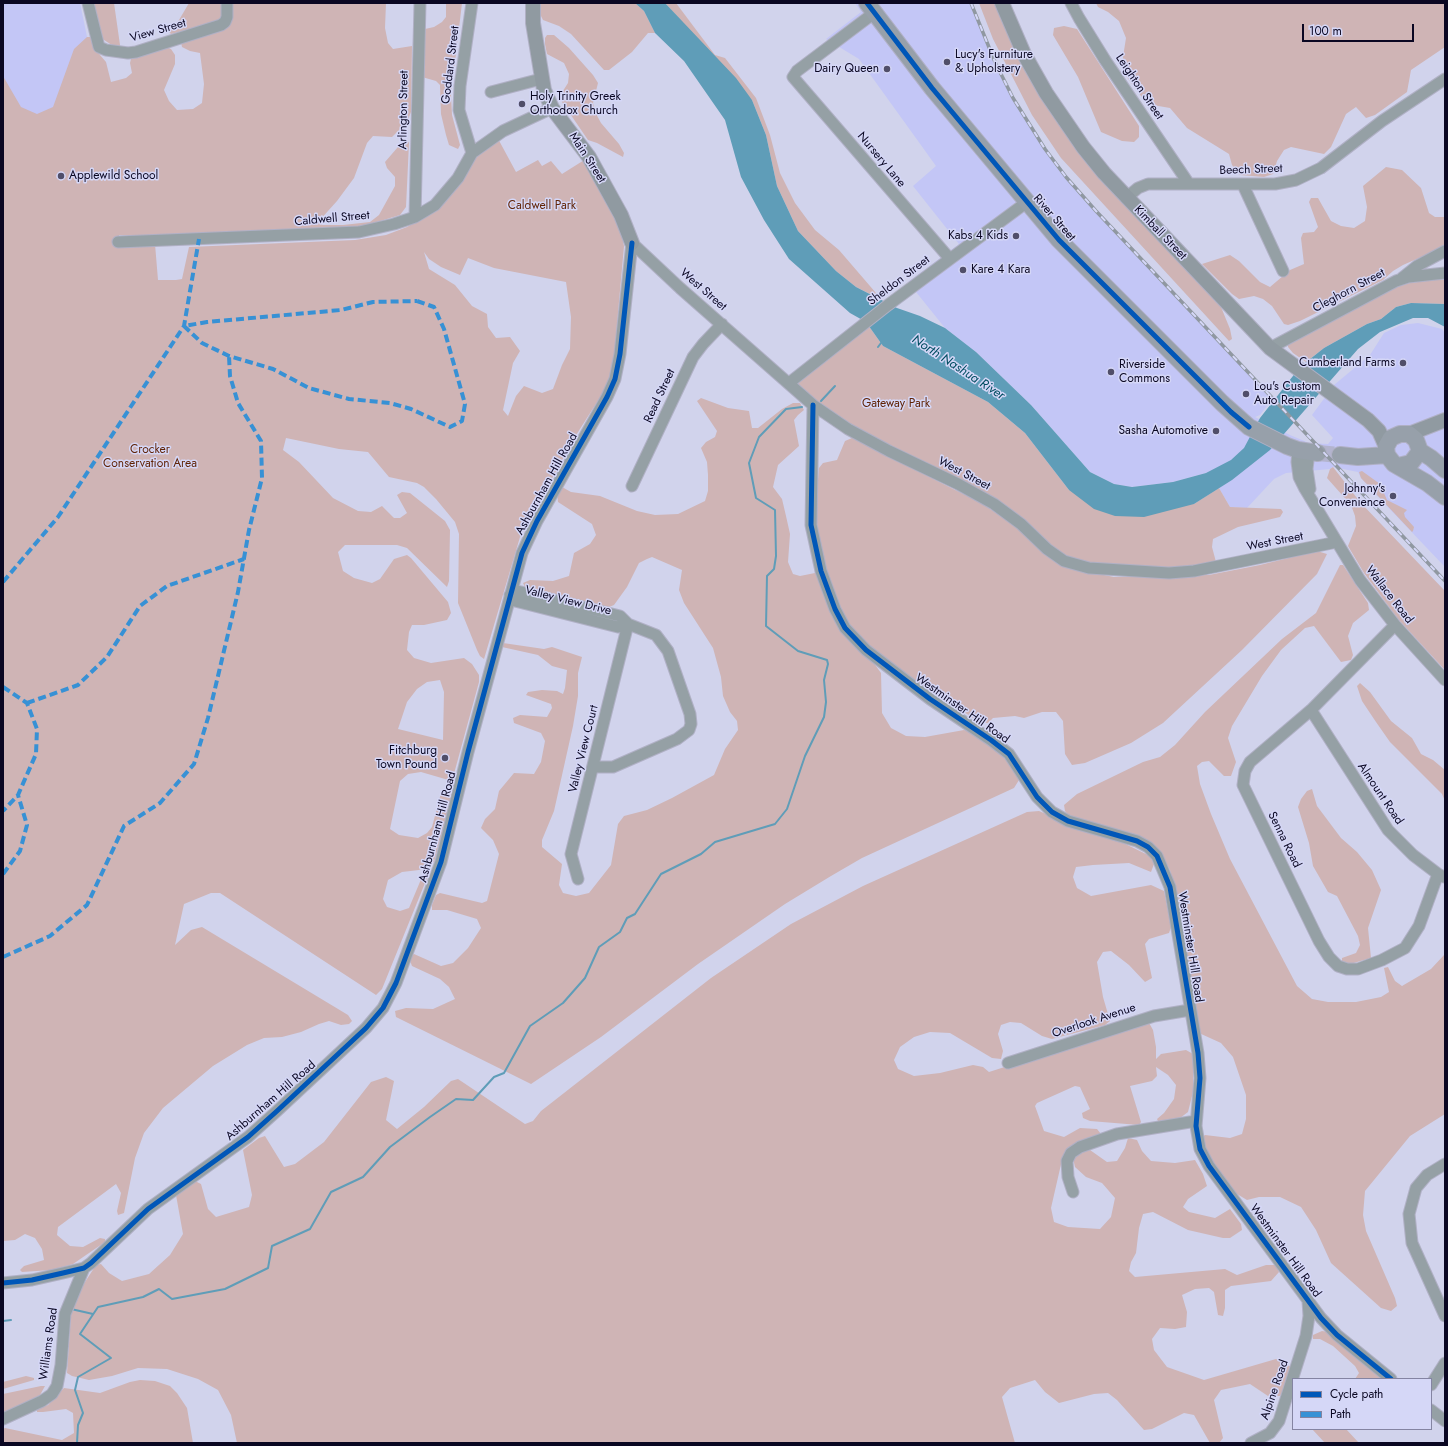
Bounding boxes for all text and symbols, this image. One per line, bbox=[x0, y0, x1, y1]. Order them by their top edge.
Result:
street label: View Street bbox=[128, 16, 188, 46]
scale bar bbox=[1304, 16, 1416, 42]
text: 100 m bbox=[1309, 22, 1342, 40]
street label: Goddard Street bbox=[439, 25, 463, 105]
place label: Lucy's Furniture & Upholstery bbox=[955, 48, 1033, 76]
street label: Leighton Street bbox=[1112, 52, 1166, 122]
marker: Lucy's Furniture & Upholstery bbox=[942, 57, 952, 67]
place label: Dairy Queen bbox=[814, 62, 879, 76]
marker: Dairy Queen bbox=[882, 64, 892, 74]
street label: Arlington Street bbox=[396, 70, 412, 150]
place label: Holy Trinity Greek Orthodox Church bbox=[530, 90, 621, 118]
marker: Holy Trinity Greek Orthodox Church bbox=[517, 99, 527, 109]
street label: Nursery Lane bbox=[854, 129, 908, 191]
street label: Main Street bbox=[565, 130, 609, 186]
street label: Beech Street bbox=[1219, 162, 1283, 178]
place label: Applewild School bbox=[69, 169, 158, 183]
marker: Applewild School bbox=[56, 171, 66, 181]
street label: River Street bbox=[1030, 192, 1078, 244]
park label: Caldwell Park bbox=[508, 199, 576, 213]
street label: Kimball Street bbox=[1131, 203, 1189, 263]
street label: Caldwell Street bbox=[294, 209, 370, 229]
place label: Kabs 4 Kids bbox=[948, 229, 1008, 243]
marker: Kabs 4 Kids bbox=[1011, 231, 1021, 241]
street label: Sheldon Street bbox=[865, 253, 933, 309]
place label: Kare 4 Kara bbox=[971, 263, 1030, 277]
marker: Kare 4 Kara bbox=[958, 265, 968, 275]
street label: West Street bbox=[677, 266, 729, 314]
street label: Cleghorn Street bbox=[1311, 266, 1387, 316]
water label: North Nashua River bbox=[909, 332, 1007, 404]
place label: Cumberland Farms bbox=[1299, 356, 1395, 370]
place label: Riverside Commons bbox=[1119, 358, 1170, 386]
marker: Cumberland Farms bbox=[1398, 358, 1408, 368]
street label: Read Street bbox=[641, 367, 679, 425]
marker: Riverside Commons bbox=[1106, 367, 1116, 377]
place label: Lou's Custom Auto Repair bbox=[1254, 380, 1321, 408]
marker: Lou's Custom Auto Repair bbox=[1241, 389, 1251, 399]
park label: Gateway Park bbox=[862, 397, 930, 411]
place label: Sasha Automotive bbox=[1119, 424, 1208, 438]
marker: Sasha Automotive bbox=[1211, 426, 1221, 436]
street label: Ashburnham Hill Road bbox=[513, 431, 581, 537]
park label: Crocker Conservation Area bbox=[103, 443, 197, 471]
street label: West Street bbox=[935, 454, 993, 494]
place label: Johnny's Convenience bbox=[1319, 482, 1385, 510]
marker: Johnny's Convenience bbox=[1388, 491, 1398, 501]
street label: West Street bbox=[1246, 529, 1304, 555]
street label: Wallace Road bbox=[1362, 563, 1416, 627]
street label: Valley View Drive bbox=[523, 583, 613, 619]
street label: Westminster Hill Road bbox=[912, 671, 1012, 747]
street label: Valley View Court bbox=[566, 704, 602, 794]
place label: Fitchburg Town Pound bbox=[376, 744, 437, 772]
marker: Fitchburg Town Pound bbox=[440, 753, 450, 763]
street label: Almount Road bbox=[1354, 760, 1406, 828]
street label: Ashburnham Hill Road bbox=[416, 770, 460, 884]
street label: Senna Road bbox=[1264, 810, 1304, 870]
street label: Westminster Hill Road bbox=[1174, 891, 1206, 1003]
street label: Overlook Avenue bbox=[1050, 1001, 1138, 1041]
street label: Ashburnham Hill Road bbox=[223, 1058, 319, 1144]
street label: Westminster Hill Road bbox=[1246, 1201, 1324, 1301]
street label: Williams Road bbox=[37, 1307, 61, 1381]
street label: Alpine Road bbox=[1258, 1358, 1292, 1422]
legend bbox=[1292, 1378, 1432, 1430]
text: Cycle path bbox=[1330, 1385, 1383, 1403]
text: Path bbox=[1330, 1405, 1351, 1423]

